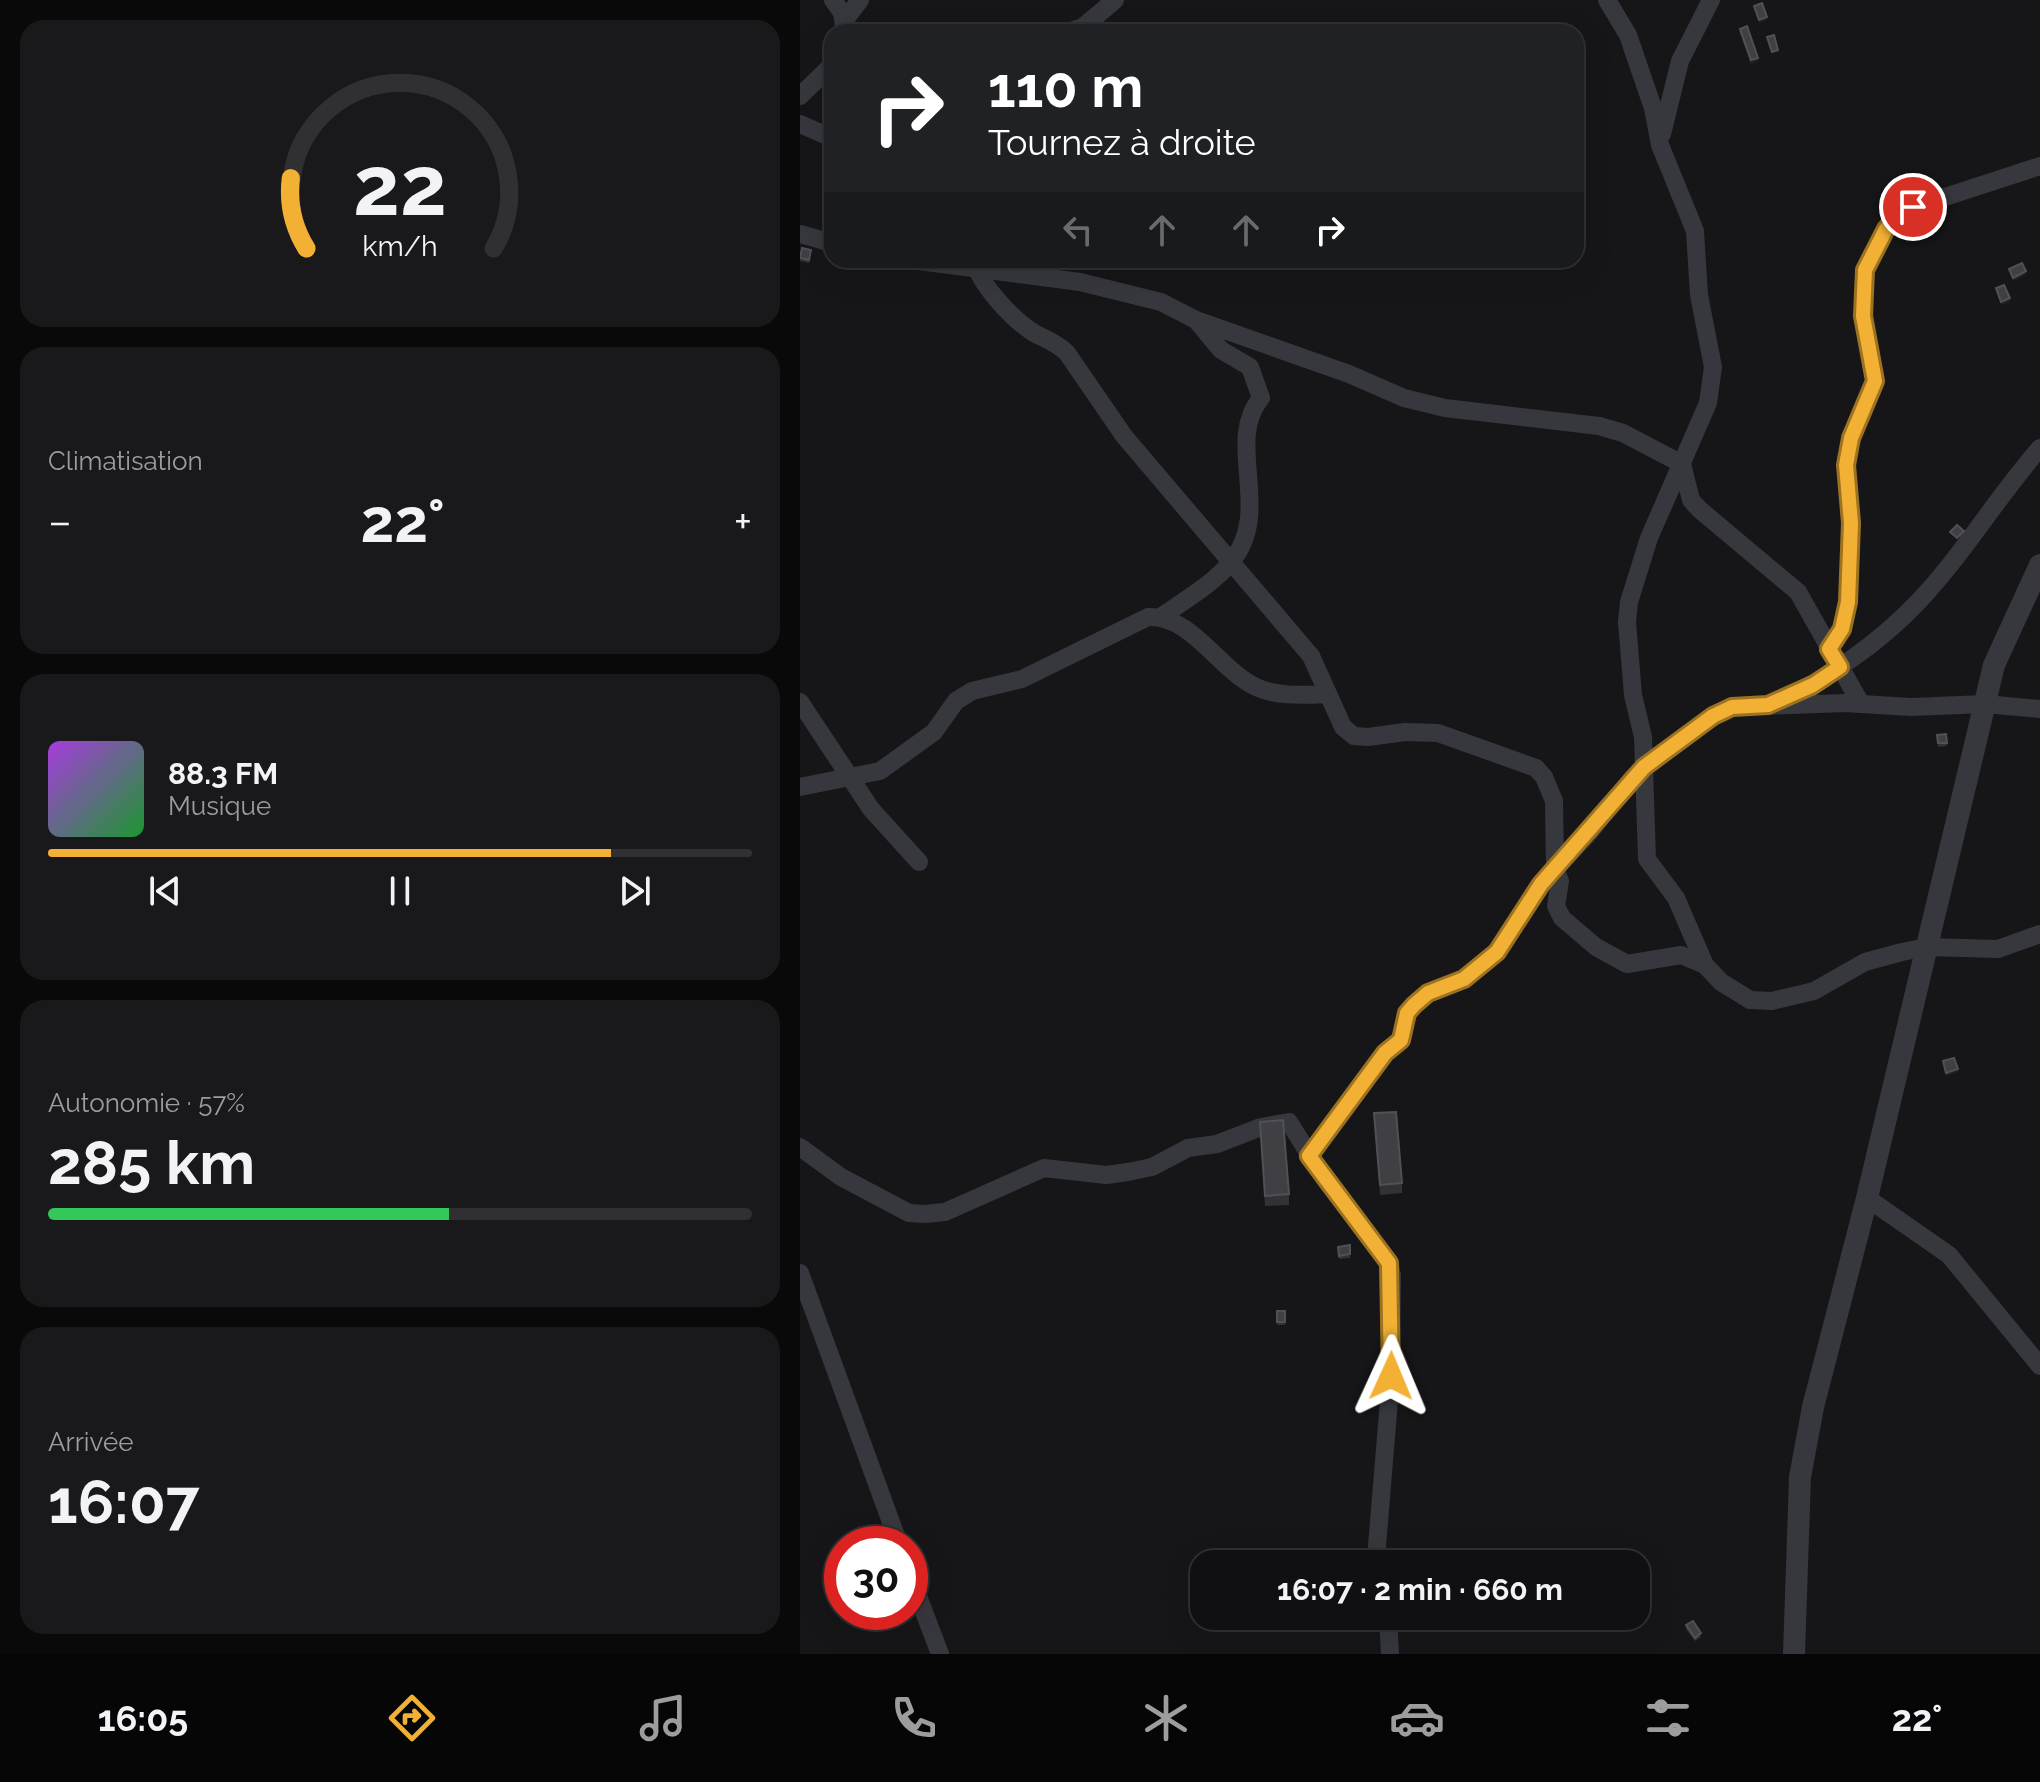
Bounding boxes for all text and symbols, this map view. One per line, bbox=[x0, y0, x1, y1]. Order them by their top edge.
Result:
text: 110 m bbox=[988, 54, 1143, 120]
icon: right bbox=[856, 56, 960, 160]
text: Tournez à droite bbox=[988, 121, 1256, 163]
text: 22 bbox=[353, 137, 447, 234]
pin bbox=[1879, 173, 1947, 241]
icon: arrive bbox=[1891, 185, 1935, 229]
icon: left bbox=[1056, 208, 1100, 252]
icon: ahead bbox=[1140, 208, 1184, 252]
icon: ahead bbox=[1224, 208, 1268, 252]
icon: right bbox=[1308, 208, 1352, 252]
text: km/h bbox=[362, 230, 438, 264]
text: Climatisation bbox=[48, 446, 203, 476]
text: 22° bbox=[361, 486, 445, 556]
text: − bbox=[48, 496, 72, 547]
text: + bbox=[734, 496, 752, 547]
text: 88.3 FM bbox=[168, 756, 278, 791]
text: Musique bbox=[168, 791, 271, 821]
icon: previous bbox=[143, 869, 187, 913]
icon: pause bbox=[378, 869, 422, 913]
icon: next bbox=[613, 869, 657, 913]
text: Autonomie · 57% bbox=[48, 1088, 245, 1118]
text: 285 km bbox=[48, 1128, 255, 1198]
position arrow bbox=[1349, 1334, 1433, 1418]
text: Arrivée bbox=[48, 1427, 133, 1457]
text: 16:07 bbox=[48, 1467, 199, 1537]
speed limit sign: 30 bbox=[824, 1526, 928, 1630]
text: 16:07 · 2 min · 660 m bbox=[1277, 1572, 1563, 1607]
icon: directions bbox=[384, 1690, 440, 1746]
icon: music bbox=[635, 1690, 691, 1746]
icon: phone bbox=[886, 1690, 942, 1746]
icon: climate bbox=[1138, 1690, 1194, 1746]
icon: car bbox=[1389, 1690, 1445, 1746]
icon: filters bbox=[1640, 1690, 1696, 1746]
text: 16:05 bbox=[98, 1697, 188, 1739]
text: 22° bbox=[1892, 1697, 1942, 1739]

